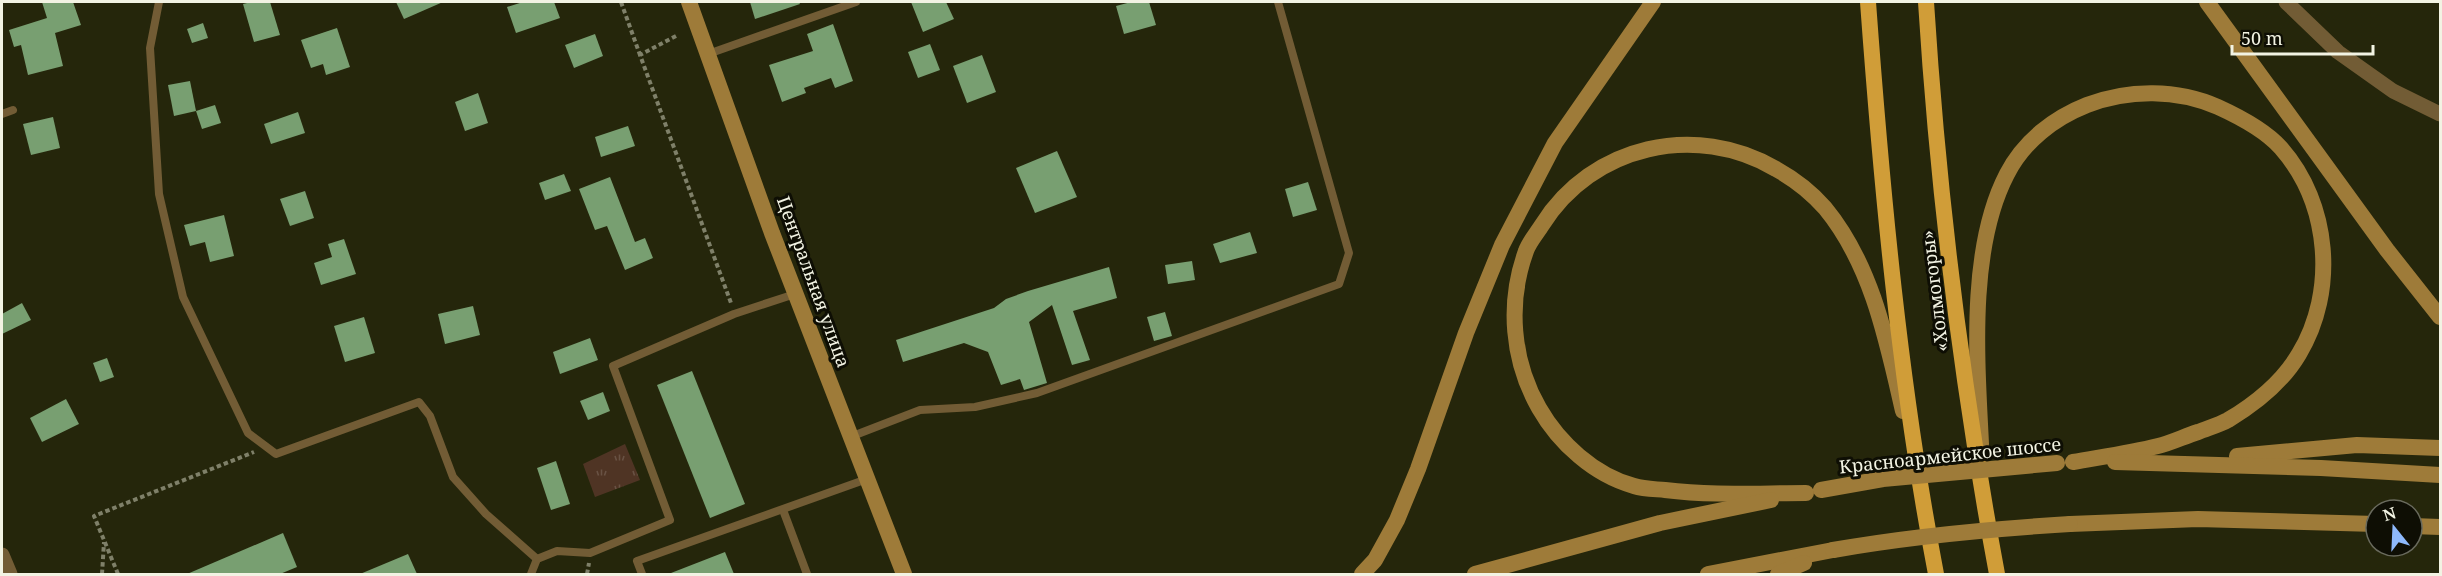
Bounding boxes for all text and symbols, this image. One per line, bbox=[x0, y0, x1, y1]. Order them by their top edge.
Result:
scale bar bbox=[2232, 18, 2373, 56]
text: 50 m bbox=[2241, 26, 2283, 50]
street label: Центральная улица bbox=[772, 193, 856, 371]
street label: «Холмогоры» bbox=[1915, 229, 1953, 353]
street label: Красноармейское шоссе bbox=[1838, 431, 2062, 479]
north arrow bbox=[2364, 498, 2424, 558]
text: N bbox=[2380, 501, 2399, 526]

